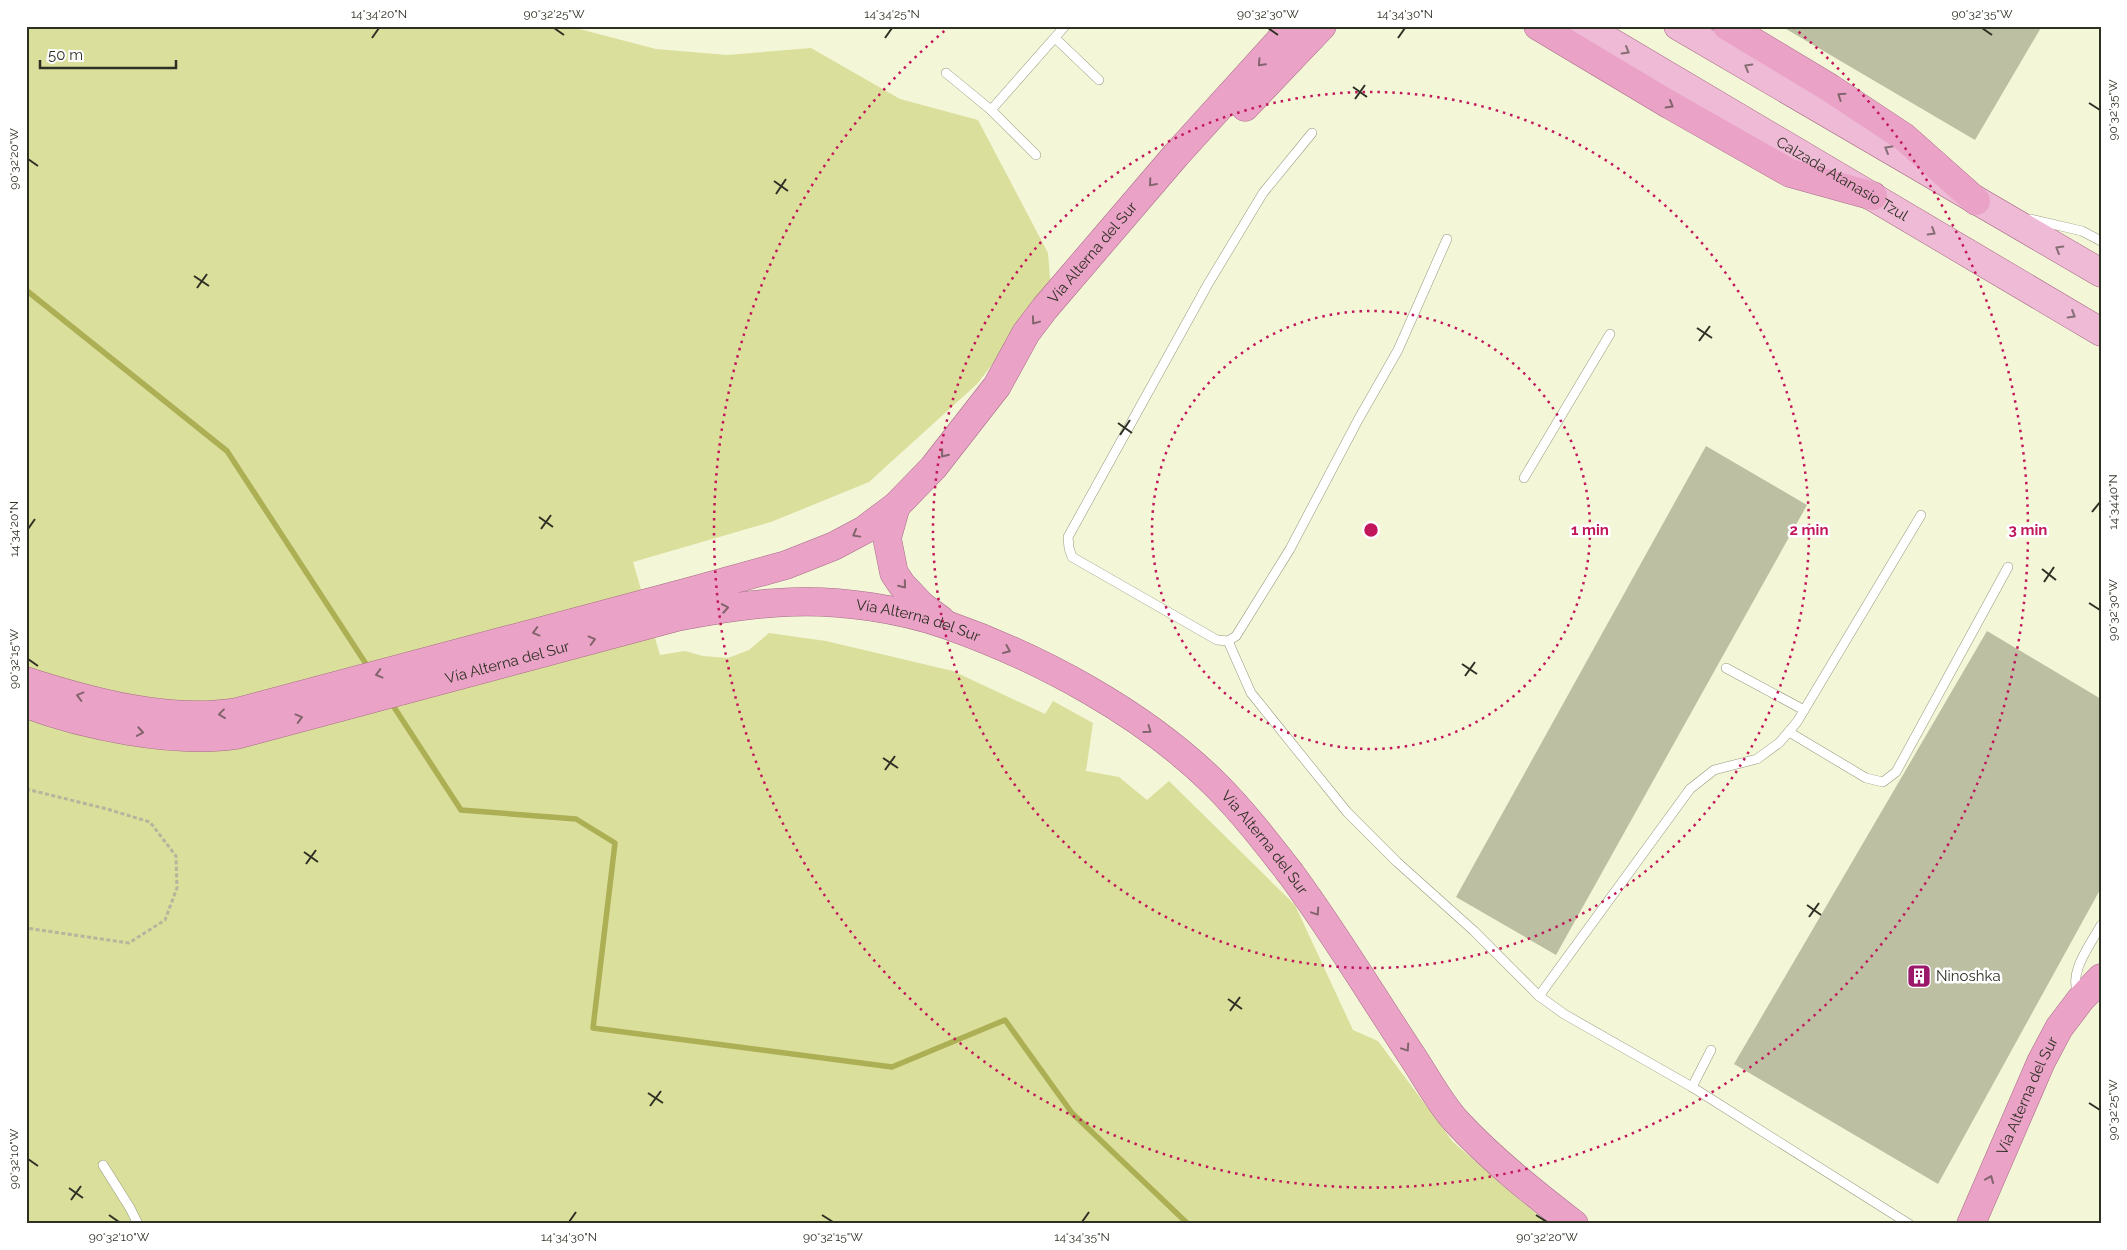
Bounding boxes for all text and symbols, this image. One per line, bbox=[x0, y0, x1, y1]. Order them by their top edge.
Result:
text: 14°34'20"N bbox=[351, 7, 407, 21]
text: 90°32'25"W bbox=[524, 7, 585, 21]
text: 14°34'25"N bbox=[864, 7, 920, 21]
text: 90°32'30"W bbox=[1237, 7, 1299, 21]
text: 14°34'30"N bbox=[1377, 7, 1433, 21]
text: 90°32'35"W bbox=[1951, 7, 2013, 21]
scale bar bbox=[40, 38, 176, 70]
one-way arrow bbox=[1621, 44, 1630, 54]
text: 50 m bbox=[48, 46, 83, 64]
one-way arrow bbox=[1257, 57, 1266, 66]
one-way arrow bbox=[1744, 64, 1753, 74]
text: 90°32'35"W bbox=[2106, 79, 2120, 141]
one-way arrow bbox=[1837, 93, 1847, 102]
one-way arrow bbox=[1665, 99, 1674, 109]
text: 90°32'20"W bbox=[7, 128, 21, 190]
street label: Calzada Atanasio Tzul bbox=[1773, 133, 1912, 225]
one-way arrow bbox=[1884, 146, 1893, 156]
one-way arrow bbox=[1148, 178, 1157, 187]
street label: Vía Alterna del Sur bbox=[1044, 198, 1141, 307]
one-way arrow bbox=[1926, 225, 1935, 235]
one-way arrow bbox=[2055, 245, 2064, 255]
one-way arrow bbox=[2066, 308, 2075, 318]
one-way arrow bbox=[1033, 315, 1041, 324]
one-way arrow bbox=[941, 448, 949, 457]
text: 14°34'40"N bbox=[2106, 474, 2120, 530]
text: 14°34'20"N bbox=[7, 501, 21, 557]
centre of rings bbox=[1362, 521, 1380, 539]
text: 1 min bbox=[1571, 521, 1609, 539]
text: 2 min bbox=[1790, 521, 1828, 539]
text: 3 min bbox=[2009, 521, 2047, 539]
one-way arrow bbox=[853, 528, 862, 538]
one-way arrow bbox=[897, 579, 905, 588]
text: 90°32'30"W bbox=[2106, 579, 2120, 641]
street label: Vía Alterna del Sur bbox=[855, 596, 983, 646]
one-way arrow bbox=[720, 604, 729, 614]
one-way arrow bbox=[531, 626, 540, 637]
text: 90°32'15"W bbox=[7, 629, 21, 689]
one-way arrow bbox=[587, 635, 596, 646]
street label: Vía Alterna del Sur bbox=[443, 637, 572, 688]
one-way arrow bbox=[1002, 643, 1011, 654]
one-way arrow bbox=[375, 669, 384, 679]
one-way arrow bbox=[76, 691, 85, 702]
one-way arrow bbox=[217, 708, 225, 719]
one-way arrow bbox=[295, 713, 304, 724]
one-way arrow bbox=[1142, 724, 1152, 733]
one-way arrow bbox=[135, 726, 144, 736]
street label: Vía Alterna del Sur bbox=[1217, 787, 1312, 898]
one-way arrow bbox=[1310, 907, 1320, 916]
building icon: Ninoshka bbox=[1906, 963, 1932, 989]
place label: Ninoshka bbox=[1936, 967, 2001, 985]
street label: Vía Alterna del Sur bbox=[1993, 1033, 2062, 1158]
one-way arrow bbox=[1400, 1042, 1410, 1051]
text: 90°32'25"W bbox=[2106, 1079, 2120, 1140]
text: 90°32'10"W bbox=[7, 1128, 21, 1189]
one-way arrow bbox=[1984, 1175, 1994, 1184]
text: 90°32'10"W bbox=[89, 1230, 150, 1244]
text: 14°34'30"N bbox=[541, 1230, 597, 1244]
text: 90°32'15"W bbox=[803, 1230, 863, 1244]
text: 14°34'35"N bbox=[1054, 1230, 1110, 1244]
text: 90°32'20"W bbox=[1516, 1230, 1578, 1244]

